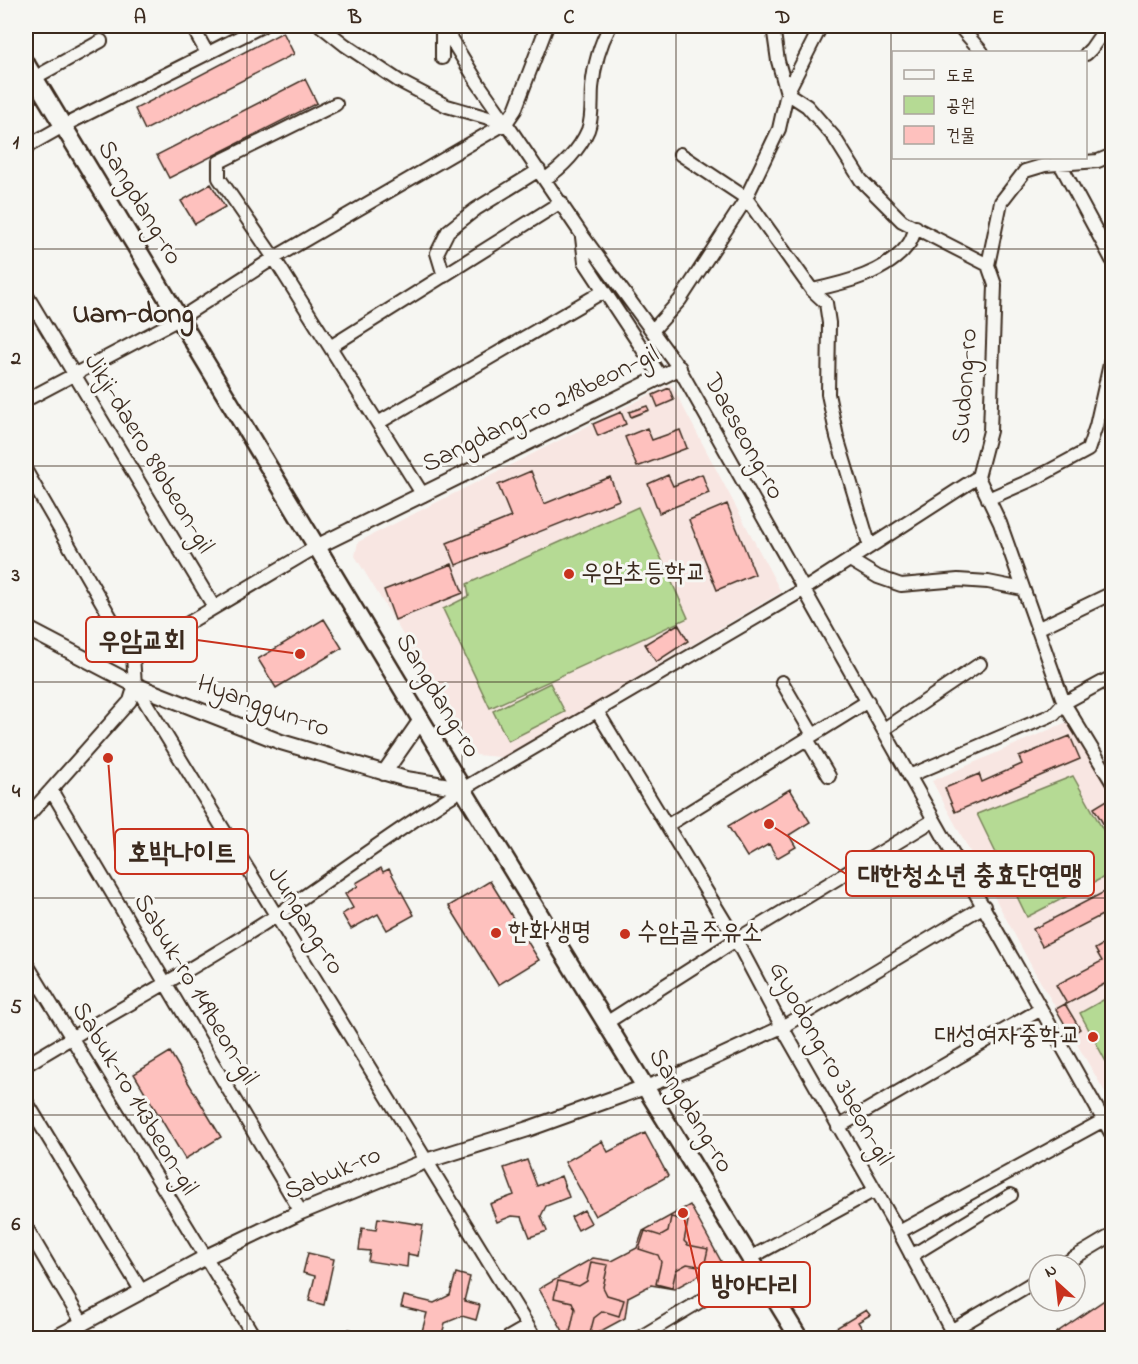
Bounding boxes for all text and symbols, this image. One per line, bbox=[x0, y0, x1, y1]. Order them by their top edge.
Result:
text: A bbox=[134, 4, 146, 33]
text: B bbox=[347, 4, 362, 33]
text: C bbox=[564, 4, 575, 33]
text: D bbox=[775, 4, 790, 33]
text: E bbox=[992, 4, 1004, 33]
legend bbox=[892, 51, 1087, 159]
text: 도로 bbox=[946, 64, 975, 90]
text: 공원 bbox=[946, 94, 975, 120]
text: 건물 bbox=[946, 124, 975, 150]
text: 1 bbox=[13, 129, 20, 158]
street label: Sangdang-ro bbox=[87, 133, 191, 273]
district label: Uam-dong bbox=[72, 295, 194, 337]
street label: Sudong-ro bbox=[943, 327, 989, 445]
street label: Sangdang-ro 218beon-gil bbox=[416, 336, 666, 484]
text: 2 bbox=[10, 345, 21, 374]
street label: Jikji-daero 890beon-gil bbox=[73, 347, 223, 561]
street label: Daeseong-ro bbox=[692, 366, 793, 507]
place label: 우암초등학교 bbox=[581, 555, 707, 593]
text: 3 bbox=[11, 562, 20, 591]
marker: 우암초등학교 bbox=[562, 567, 576, 581]
callout: 우암교회 bbox=[86, 617, 197, 662]
text: 우암교회 bbox=[99, 623, 185, 662]
street label: Sangdang-ro bbox=[385, 626, 489, 766]
street label: Hyanggun-ro bbox=[191, 665, 335, 749]
text: 4 bbox=[12, 778, 21, 807]
callout: 호박나이트 bbox=[115, 829, 248, 874]
text: 호박나이트 bbox=[128, 835, 236, 874]
callout: 대한청소년 충효단연맹 bbox=[846, 851, 1094, 896]
text: 대한청소년 충효단연맹 bbox=[858, 857, 1082, 896]
street label: Jungang-ro bbox=[257, 859, 353, 983]
street label: Sabuk-ro 149beon-gil bbox=[123, 887, 267, 1093]
place label: 한화생명 bbox=[508, 914, 592, 952]
place label: 수암골주유소 bbox=[637, 915, 763, 953]
marker: 한화생명 bbox=[489, 926, 503, 940]
marker: 수암골주유소 bbox=[618, 927, 632, 941]
street label: Gyodong-ro 3beon-gil bbox=[758, 955, 902, 1173]
text: 5 bbox=[10, 994, 22, 1023]
street label: Sabuk-ro 143beon-gil bbox=[61, 995, 207, 1203]
place label: 대성여자중학교 bbox=[935, 1018, 1081, 1056]
marker: 대성여자중학교 bbox=[1086, 1030, 1100, 1044]
street label: Sangdang-ro bbox=[638, 1041, 742, 1181]
street label: Sabuk-ro bbox=[279, 1137, 387, 1211]
text: 6 bbox=[12, 1211, 21, 1240]
north arrow bbox=[1027, 1253, 1087, 1313]
text: N bbox=[1041, 1258, 1062, 1285]
callout: 방아다리 bbox=[699, 1262, 810, 1307]
text: 방아다리 bbox=[712, 1268, 798, 1307]

